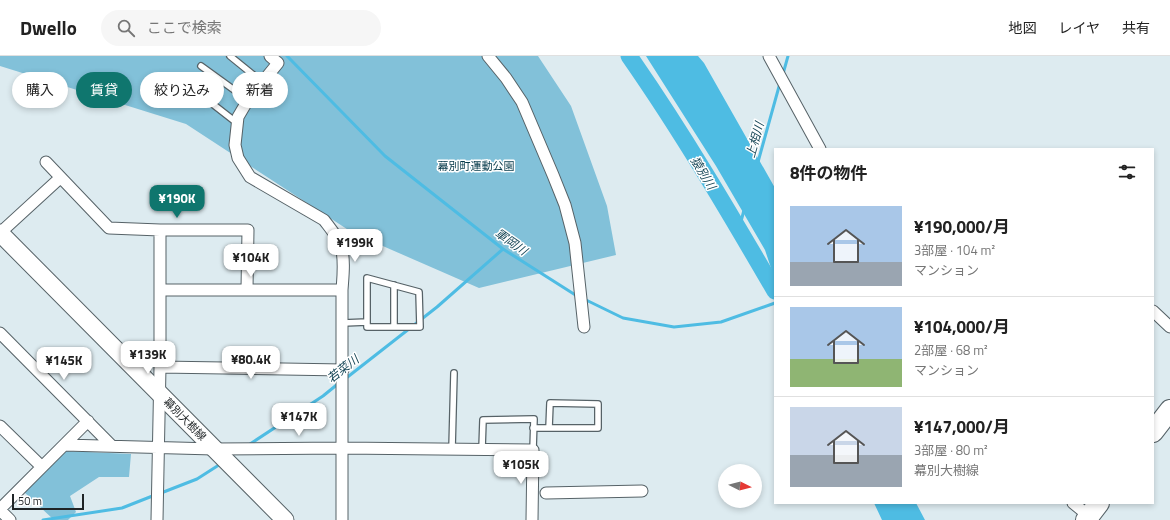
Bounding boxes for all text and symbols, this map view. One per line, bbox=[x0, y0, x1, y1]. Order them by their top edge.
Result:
search box bbox=[101, 10, 381, 46]
text: Dwello bbox=[20, 13, 77, 42]
text: ここで検索 bbox=[147, 16, 222, 39]
icon: search bbox=[115, 17, 137, 39]
text: 地図 bbox=[1008, 17, 1036, 38]
text: レイヤ bbox=[1058, 17, 1100, 38]
text: 共有 bbox=[1122, 17, 1150, 38]
chip: 購入 bbox=[12, 72, 68, 108]
chip: 賃貸 bbox=[76, 72, 132, 108]
chip: 絞り込み bbox=[140, 72, 224, 108]
chip: 新着 bbox=[232, 72, 288, 108]
water label: 上相川 bbox=[740, 118, 769, 160]
water label: 猿別川 bbox=[686, 152, 722, 195]
park label: 幕別町運動公園 bbox=[438, 158, 515, 174]
text: 8件の物件 bbox=[790, 160, 868, 186]
icon: filters bbox=[1116, 161, 1138, 183]
pin: ¥190K bbox=[149, 185, 205, 219]
text: ¥190K bbox=[159, 188, 195, 208]
text: ¥190,000/月 bbox=[914, 214, 1010, 240]
icon: home bbox=[822, 222, 870, 270]
water label: 軍岡川 bbox=[491, 223, 533, 261]
pin: ¥199K bbox=[327, 229, 383, 263]
text: ¥199K bbox=[337, 232, 373, 252]
text: 3部屋 · 104 m² bbox=[914, 240, 995, 260]
pin: ¥104K bbox=[223, 244, 279, 278]
text: ¥104K bbox=[233, 247, 269, 267]
text: マンション bbox=[914, 260, 979, 280]
text: ¥104,000/月 bbox=[914, 314, 1010, 340]
icon: home bbox=[822, 323, 870, 371]
text: 2部屋 · 68 m² bbox=[914, 340, 988, 360]
pin: ¥139K bbox=[120, 341, 176, 375]
text: ¥139K bbox=[130, 344, 166, 364]
pin: ¥80.4K bbox=[218, 346, 284, 380]
pin: ¥145K bbox=[36, 347, 92, 381]
text: ¥80.4K bbox=[231, 349, 271, 369]
water label: 若菜川 bbox=[323, 349, 364, 387]
text: ¥145K bbox=[46, 350, 82, 370]
text: マンション bbox=[914, 360, 979, 380]
street label: 幕別大樹線 bbox=[160, 394, 210, 444]
pin: ¥147K bbox=[271, 403, 327, 437]
text: ¥147K bbox=[281, 406, 317, 426]
text: ¥147,000/月 bbox=[914, 414, 1010, 440]
icon: home bbox=[822, 423, 870, 471]
text: 3部屋 · 80 m² bbox=[914, 440, 988, 460]
pin: ¥105K bbox=[493, 451, 549, 485]
text: ¥105K bbox=[503, 454, 539, 474]
text: 幕別大樹線 bbox=[914, 460, 979, 480]
north arrow bbox=[718, 464, 762, 508]
map controls bbox=[718, 464, 762, 508]
scale bar bbox=[12, 492, 84, 511]
text: 50 m bbox=[18, 493, 42, 509]

